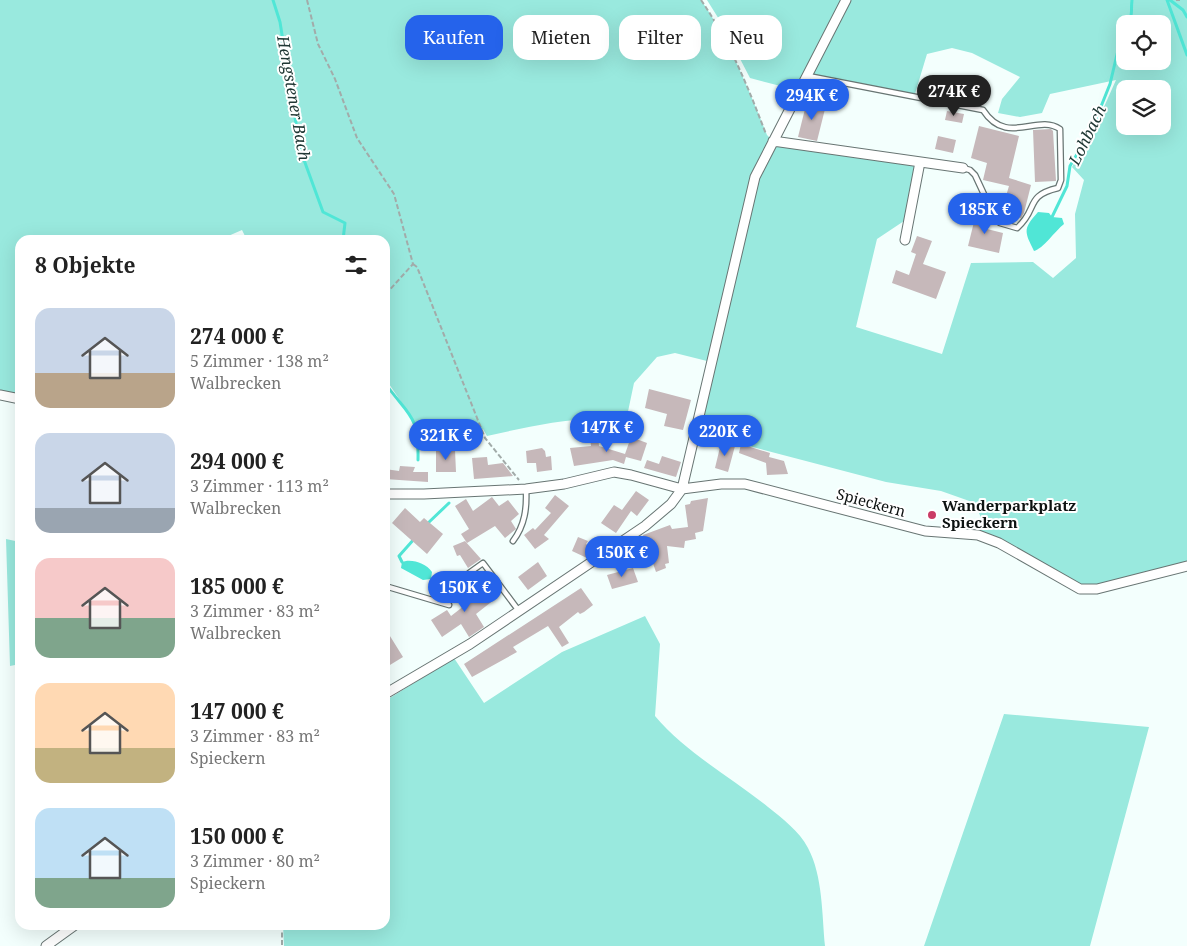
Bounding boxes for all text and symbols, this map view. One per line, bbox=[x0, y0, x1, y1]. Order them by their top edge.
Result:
chip: Kaufen bbox=[405, 15, 503, 60]
chip: Mieten bbox=[513, 15, 609, 60]
chip: Filter bbox=[619, 15, 701, 60]
chip: Neu bbox=[711, 15, 782, 60]
map controls bbox=[1116, 15, 1171, 135]
button: locate bbox=[1116, 15, 1171, 70]
water label: Hengstener Bach bbox=[272, 33, 316, 163]
pin: 274K € bbox=[913, 74, 995, 117]
pin: 294K € bbox=[771, 78, 853, 121]
text: 274K € bbox=[928, 80, 980, 102]
button: layers bbox=[1116, 80, 1171, 135]
text: 294K € bbox=[786, 84, 838, 106]
water label: Lohbach bbox=[1063, 101, 1111, 170]
pin: 185K € bbox=[944, 192, 1026, 235]
text: 185K € bbox=[959, 198, 1011, 220]
text: 8 Objekte bbox=[35, 251, 136, 279]
icon: filters bbox=[342, 251, 370, 279]
text: 274 000 € bbox=[190, 322, 284, 350]
icon: home bbox=[75, 328, 135, 388]
text: 5 Zimmer · 138 m² bbox=[190, 350, 329, 372]
text: Walbrecken bbox=[190, 372, 281, 394]
pin: 147K € bbox=[566, 410, 648, 453]
pin: 220K € bbox=[684, 414, 766, 457]
text: 147K € bbox=[581, 416, 633, 438]
pin: 321K € bbox=[405, 418, 487, 461]
text: 220K € bbox=[699, 420, 751, 442]
text: 321K € bbox=[420, 424, 472, 446]
text: 294 000 € bbox=[190, 447, 284, 475]
icon: home bbox=[75, 453, 135, 513]
text: 3 Zimmer · 113 m² bbox=[190, 475, 329, 497]
street label: Spieckern bbox=[834, 483, 908, 521]
place label: Wanderparkplatz Spieckern bbox=[942, 495, 1076, 532]
text: Walbrecken bbox=[190, 497, 281, 519]
marker: Wanderparkplatz Spieckern bbox=[926, 509, 938, 521]
pin: 150K € bbox=[581, 536, 663, 578]
text: 150K € bbox=[596, 541, 648, 563]
pin: 150K € bbox=[424, 570, 506, 613]
text: 185 000 € bbox=[190, 572, 284, 600]
text: 150K € bbox=[439, 576, 491, 598]
icon: home bbox=[75, 578, 135, 638]
text: 3 Zimmer · 83 m² bbox=[190, 600, 320, 622]
text: Walbrecken bbox=[190, 622, 281, 644]
text: 147 000 € bbox=[190, 697, 284, 725]
icon: home bbox=[75, 703, 135, 763]
text: 3 Zimmer · 83 m² bbox=[190, 725, 320, 747]
text: Spieckern bbox=[190, 747, 266, 769]
text: 150 000 € bbox=[190, 822, 284, 850]
icon: home bbox=[75, 828, 135, 888]
text: 3 Zimmer · 80 m² bbox=[190, 850, 320, 872]
text: Spieckern bbox=[190, 872, 266, 894]

